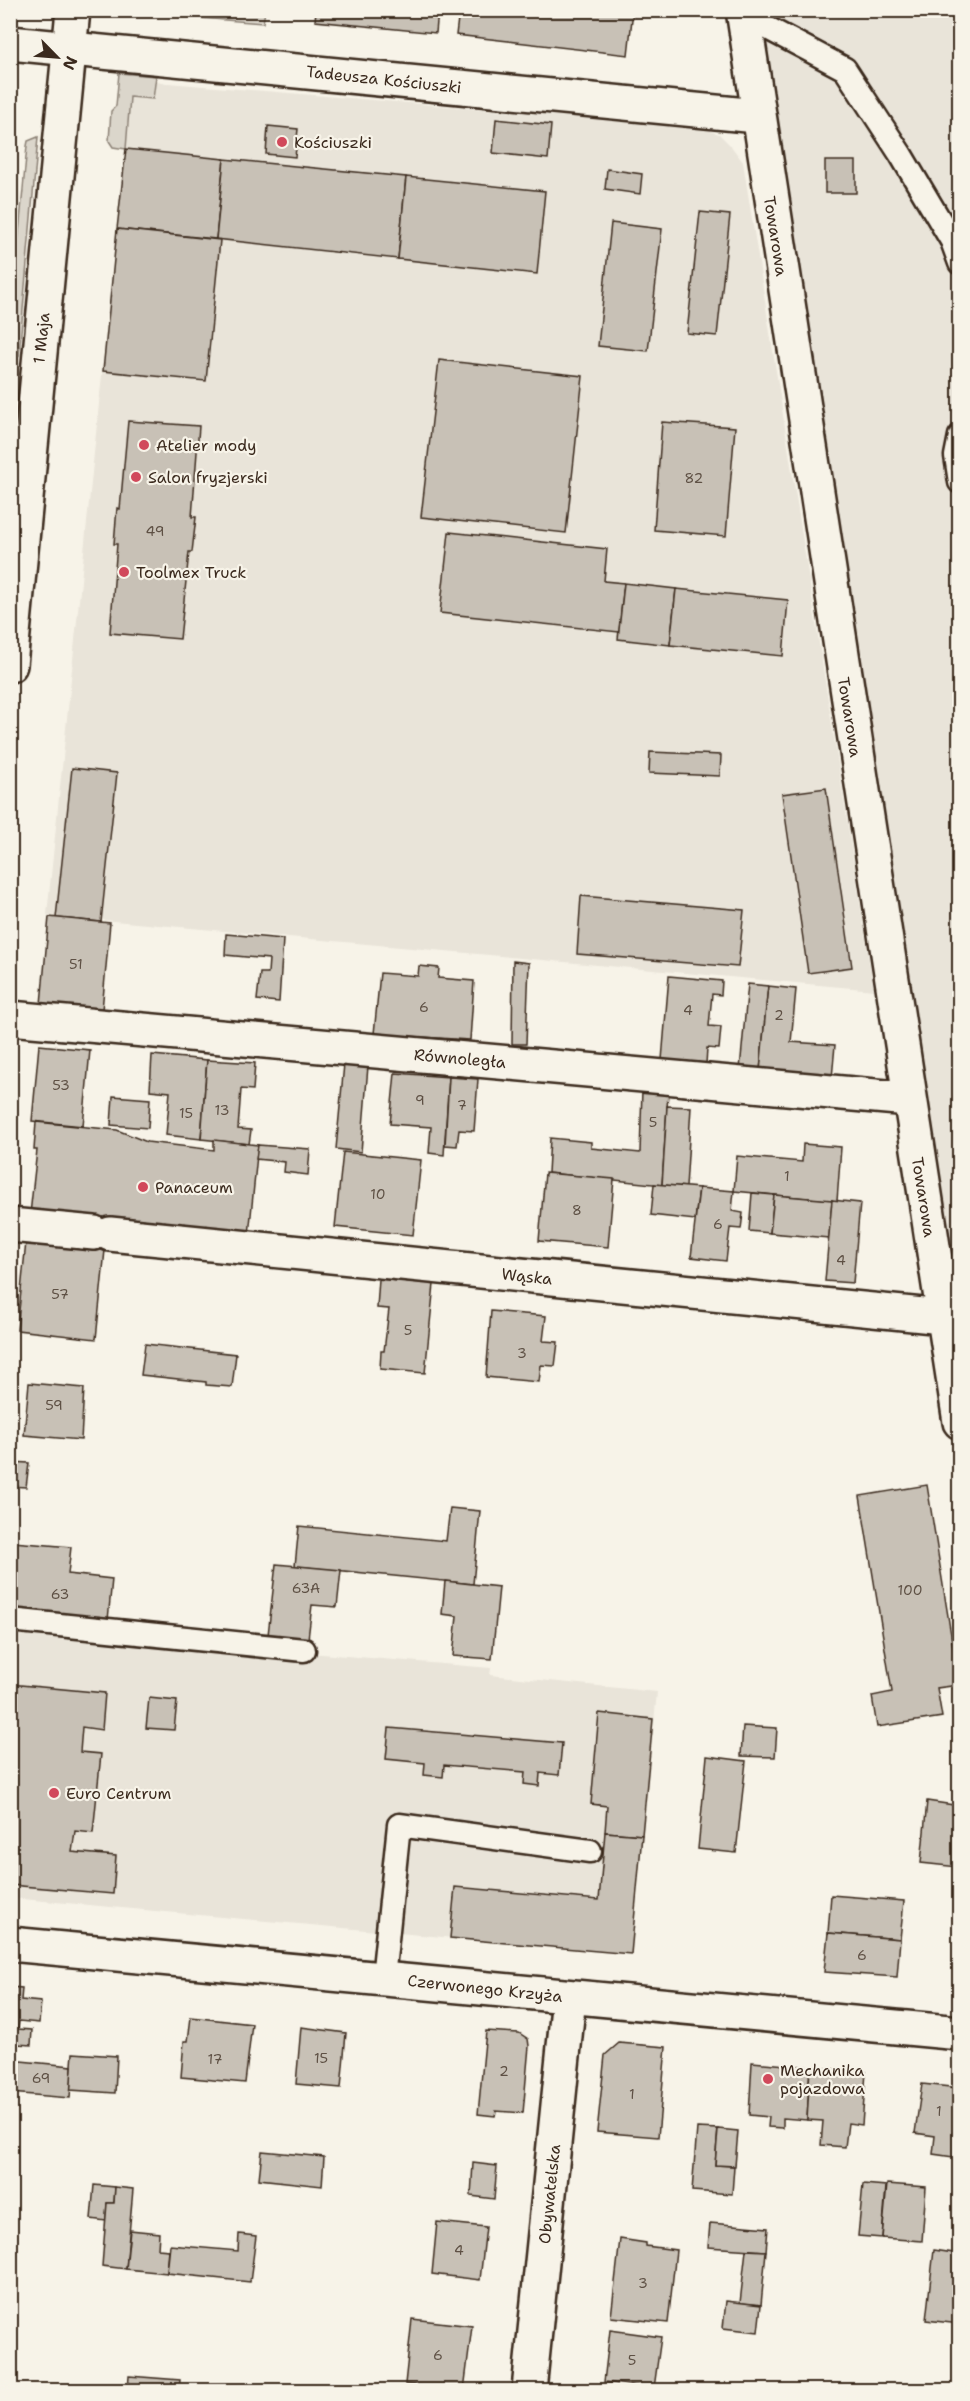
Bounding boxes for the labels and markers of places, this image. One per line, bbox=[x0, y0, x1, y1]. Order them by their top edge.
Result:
place label: Kościuszki bbox=[294, 132, 372, 153]
marker: Kościuszki bbox=[275, 135, 289, 149]
place label: Atelier mody bbox=[156, 435, 256, 456]
marker: Atelier mody bbox=[137, 438, 151, 452]
place label: Salon fryzjerski bbox=[148, 467, 268, 488]
marker: Salon fryzjerski bbox=[129, 470, 143, 484]
place label: Toolmex Truck bbox=[136, 562, 246, 583]
marker: Toolmex Truck bbox=[117, 565, 131, 579]
place label: Panaceum bbox=[155, 1177, 233, 1198]
marker: Panaceum bbox=[136, 1180, 150, 1194]
place label: Euro Centrum bbox=[66, 1783, 171, 1804]
marker: Euro Centrum bbox=[47, 1786, 61, 1800]
place label: Mechanika pojazdowa bbox=[780, 2060, 865, 2099]
marker: Mechanika pojazdowa bbox=[761, 2072, 775, 2086]

